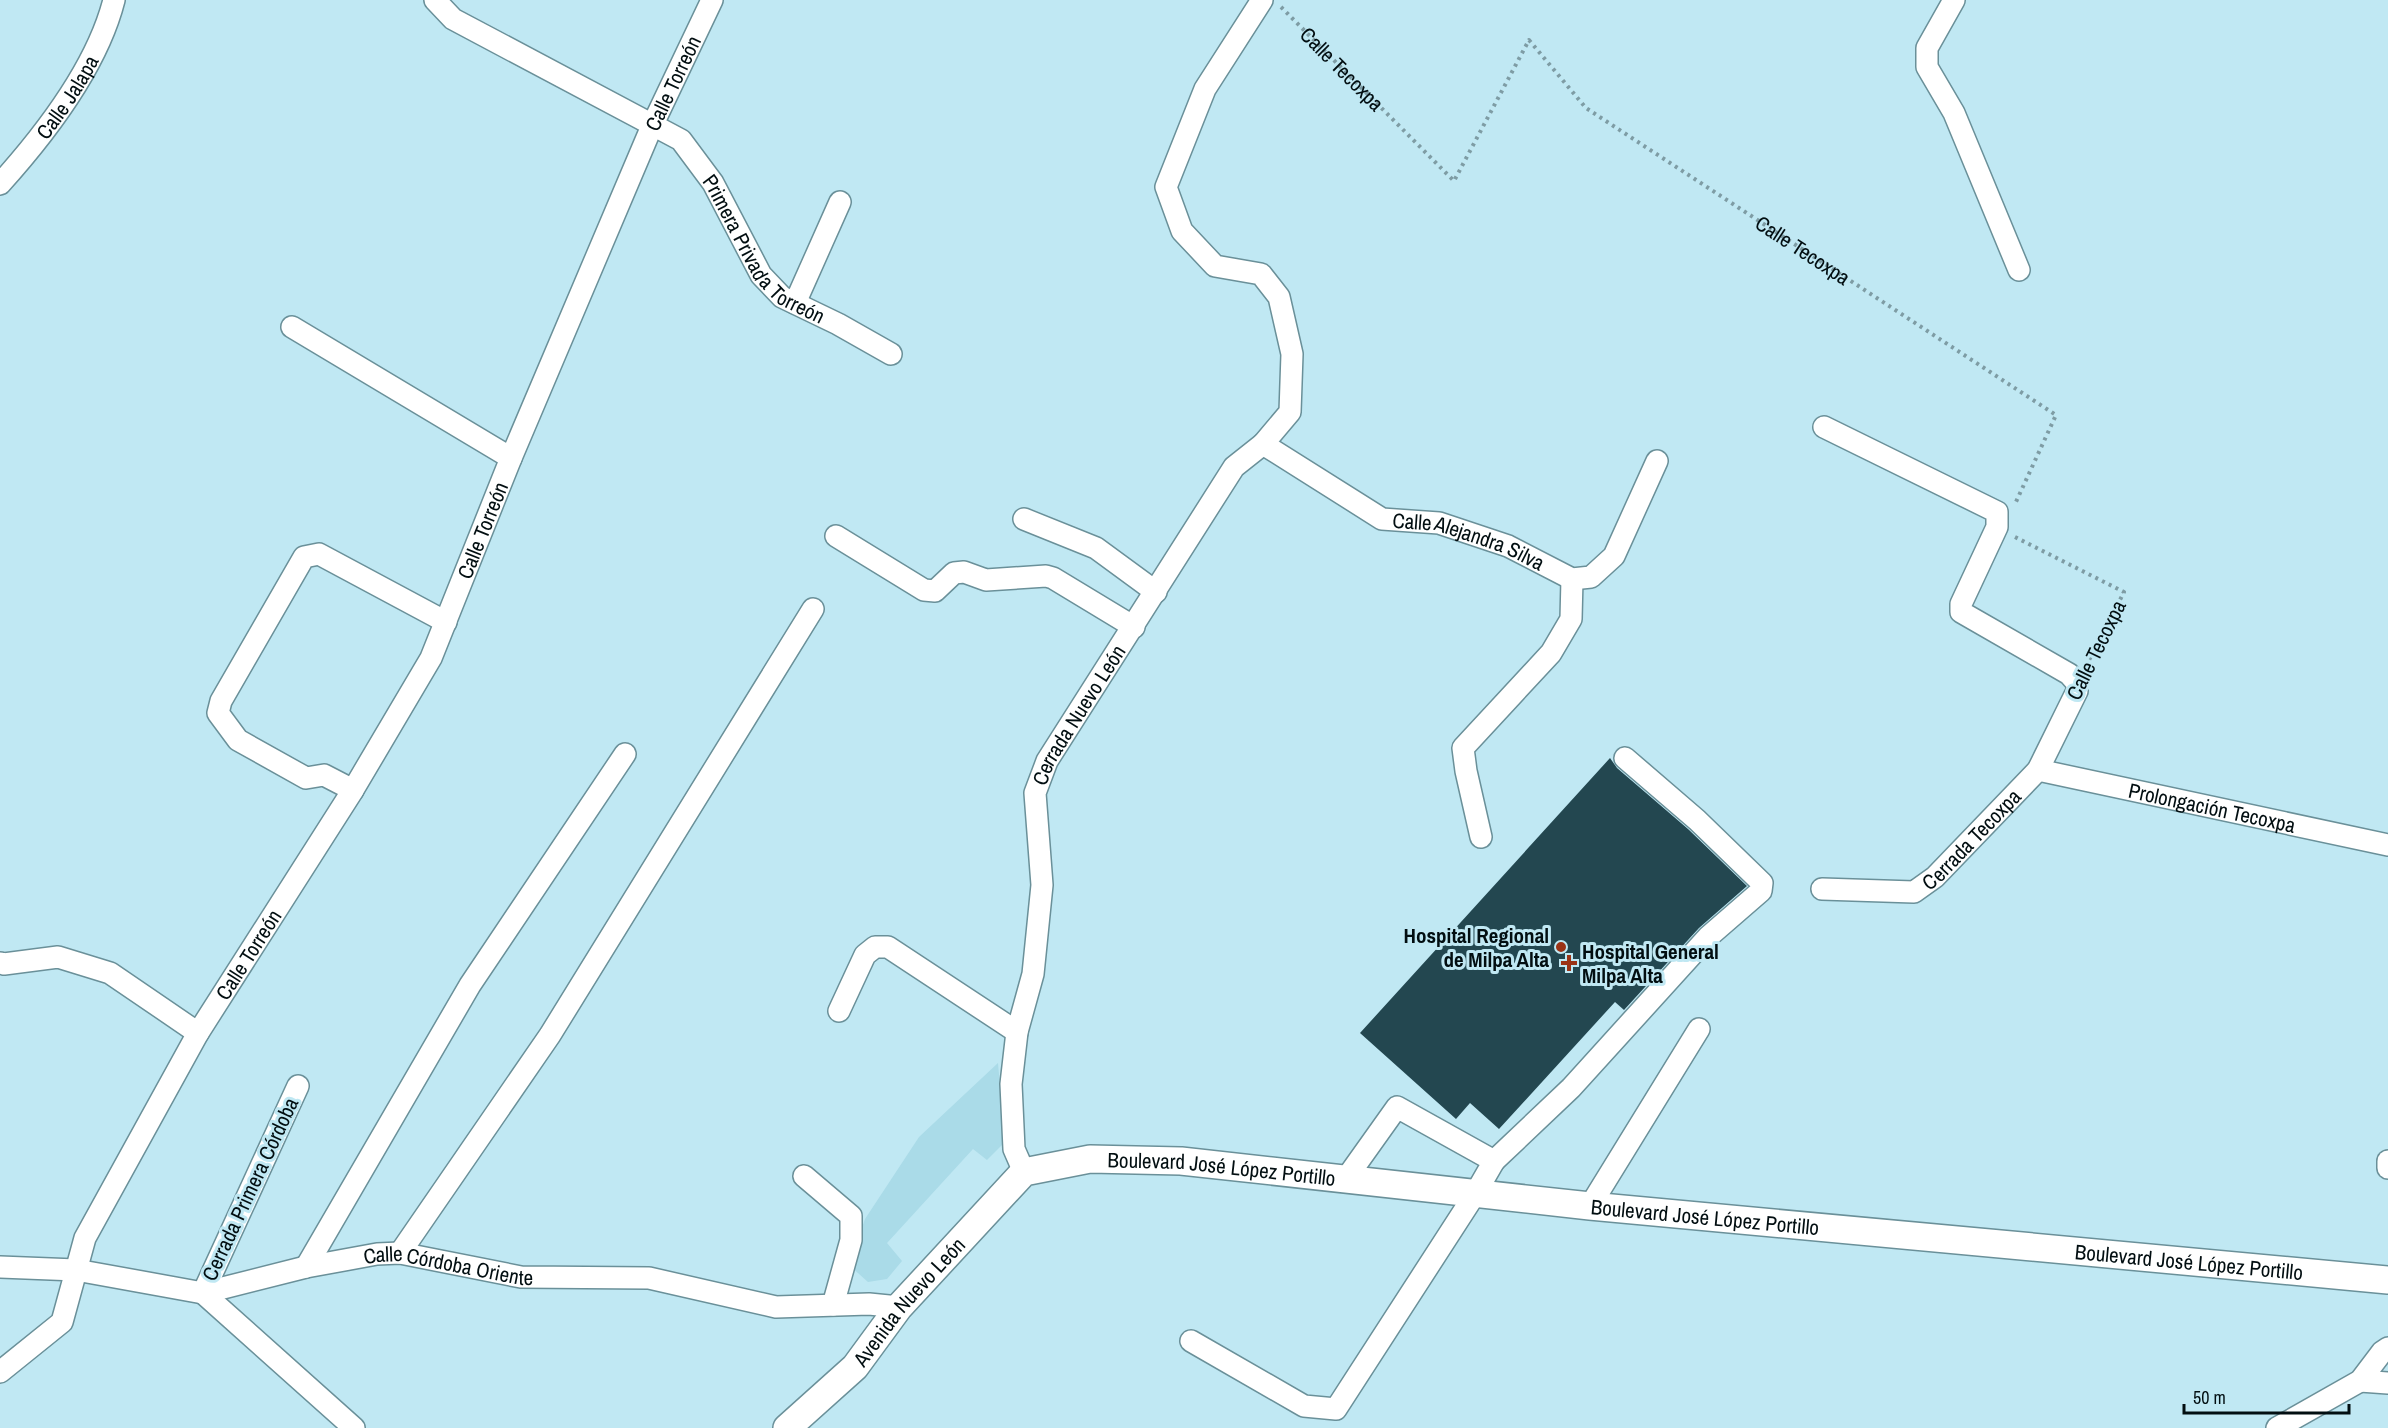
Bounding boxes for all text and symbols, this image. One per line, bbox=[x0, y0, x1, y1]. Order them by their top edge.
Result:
street label: Calle Tecoxpa bbox=[1294, 20, 1391, 117]
street label: Calle Torreón bbox=[637, 31, 707, 135]
street label: Calle Jalapa bbox=[29, 50, 105, 145]
street label: Primera Privada Torreón bbox=[697, 168, 830, 330]
street label: Calle Tecoxpa bbox=[1750, 208, 1856, 292]
street label: Calle Torreón bbox=[450, 477, 515, 583]
street label: Calle Alejandra Silva bbox=[1391, 505, 1550, 577]
street label: Calle Tecoxpa bbox=[2059, 595, 2133, 705]
street label: Cerrada Nuevo León bbox=[1025, 639, 1132, 789]
street label: Prolongación Tecoxpa bbox=[2126, 775, 2299, 839]
street label: Cerrada Tecoxpa bbox=[1916, 782, 2027, 897]
street label: Calle Torreón bbox=[208, 904, 288, 1005]
place label: Hospital Regional de Milpa Alta bbox=[1404, 921, 1549, 974]
place label: Hospital General Milpa Alta bbox=[1582, 937, 1719, 990]
marker: Hospital Regional de Milpa Alta bbox=[1554, 940, 1568, 954]
marker: Hospital General Milpa Alta bbox=[1560, 954, 1578, 972]
street label: Cerrada Primera Córdoba bbox=[195, 1092, 305, 1285]
street label: Boulevard José López Portillo bbox=[1107, 1145, 1337, 1192]
street label: Boulevard José López Portillo bbox=[1590, 1192, 1820, 1242]
street label: Avenida Nuevo León bbox=[845, 1231, 971, 1373]
street label: Boulevard José López Portillo bbox=[2074, 1237, 2304, 1287]
street label: Calle Córdoba Oriente bbox=[361, 1238, 533, 1292]
scale bar bbox=[2184, 1377, 2349, 1415]
text: 50 m bbox=[2193, 1385, 2226, 1410]

